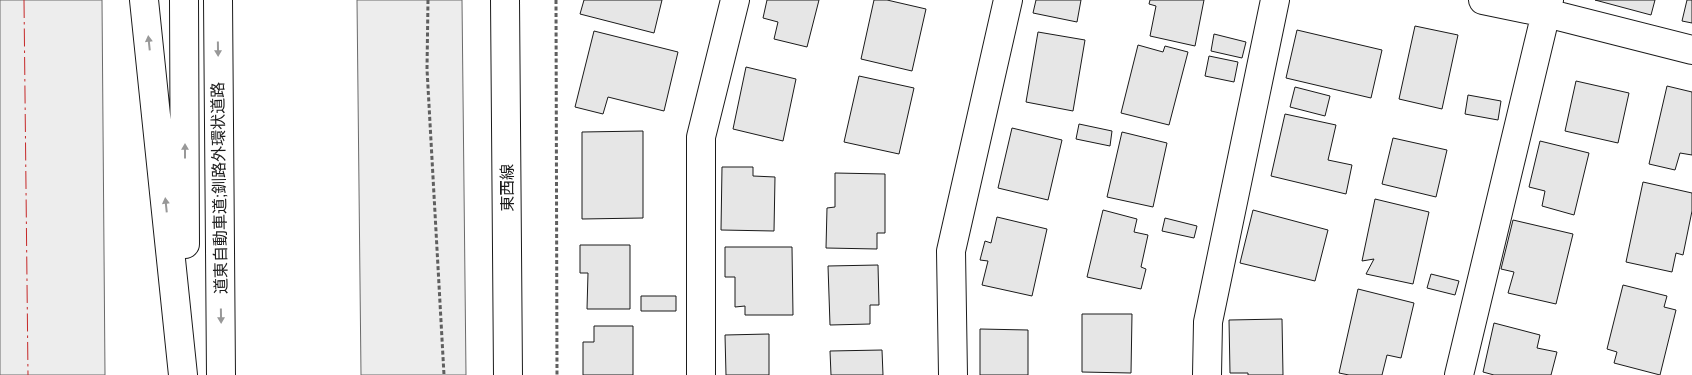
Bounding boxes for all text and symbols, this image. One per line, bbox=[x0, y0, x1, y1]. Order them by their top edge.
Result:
one-way arrow bbox=[145, 35, 153, 51]
one-way arrow bbox=[214, 41, 222, 57]
street label: 道東自動車道;釧路外環状道路 bbox=[209, 82, 230, 294]
one-way arrow bbox=[181, 143, 189, 159]
street label: 東西線 bbox=[499, 164, 516, 212]
one-way arrow bbox=[161, 196, 169, 212]
one-way arrow bbox=[217, 308, 225, 324]

